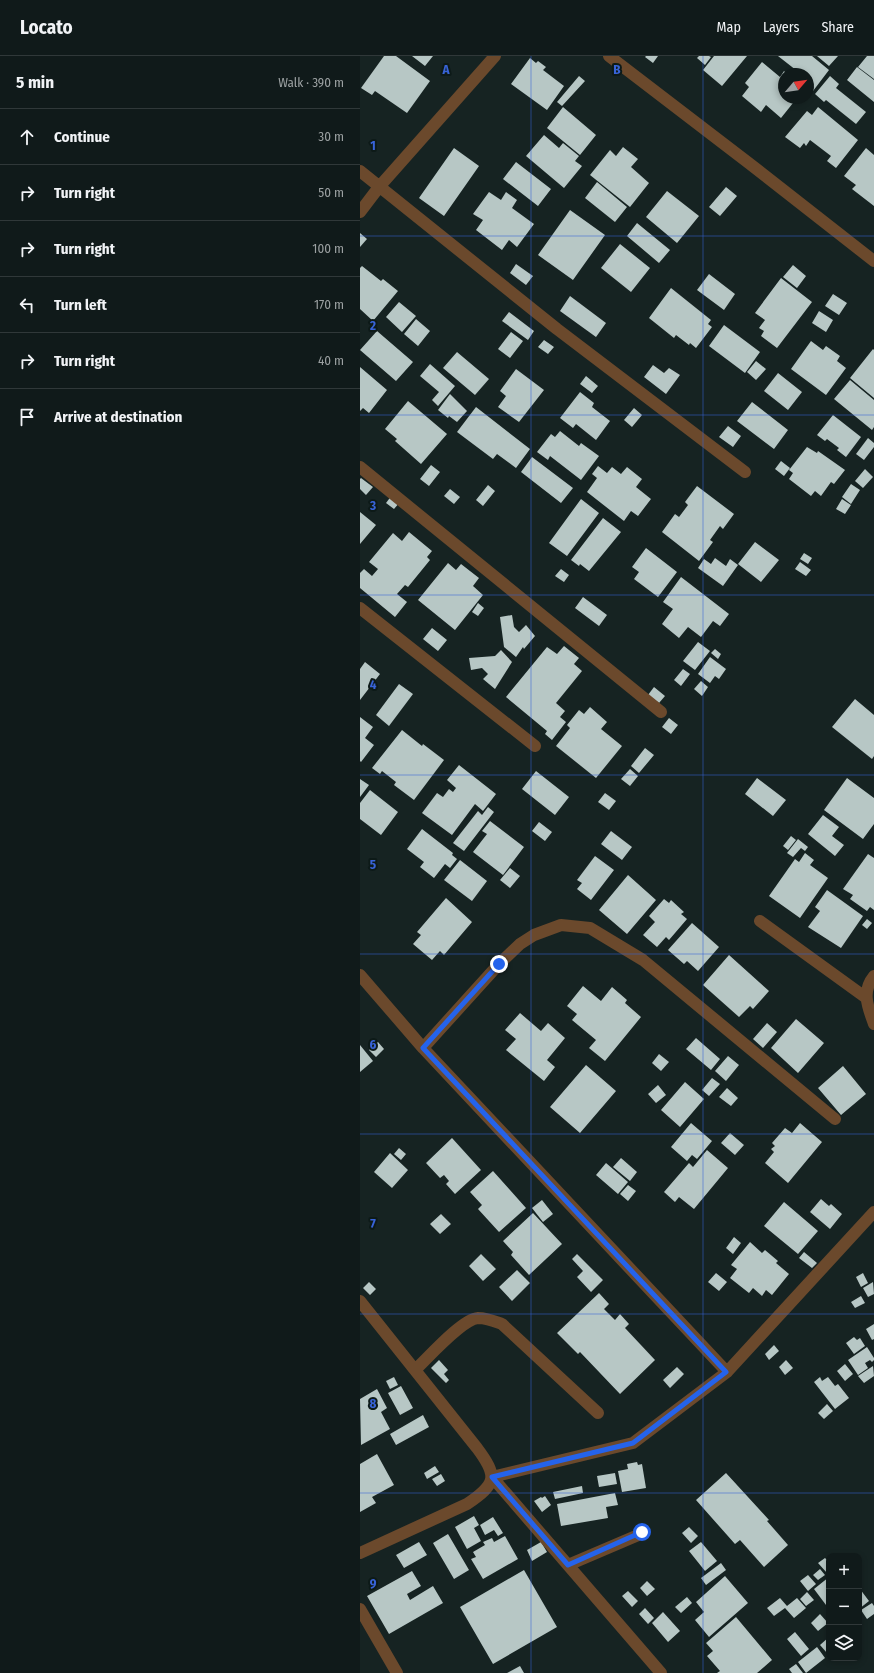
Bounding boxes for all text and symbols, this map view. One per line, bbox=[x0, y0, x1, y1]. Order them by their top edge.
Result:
text: Locato bbox=[20, 16, 73, 39]
text: Map bbox=[717, 19, 741, 36]
text: Layers bbox=[763, 19, 799, 36]
text: Share bbox=[821, 19, 854, 36]
text: A bbox=[441, 62, 450, 77]
text: B bbox=[613, 62, 621, 77]
north arrow bbox=[778, 68, 814, 104]
text: 5 min bbox=[16, 72, 54, 93]
text: Walk · 390 m bbox=[278, 75, 344, 90]
icon: ahead bbox=[16, 126, 38, 148]
text: Continue bbox=[54, 128, 110, 146]
text: 30 m bbox=[318, 129, 344, 144]
text: 1 bbox=[370, 138, 376, 153]
icon: right bbox=[16, 182, 38, 204]
text: Turn right bbox=[54, 184, 115, 202]
text: 50 m bbox=[318, 185, 344, 200]
icon: right bbox=[16, 238, 38, 260]
text: Turn right bbox=[54, 240, 115, 258]
text: 100 m bbox=[312, 241, 344, 256]
icon: left bbox=[16, 294, 38, 316]
text: Turn left bbox=[54, 296, 107, 314]
text: 170 m bbox=[314, 297, 344, 312]
text: 2 bbox=[369, 318, 376, 333]
icon: right bbox=[16, 350, 38, 372]
text: Turn right bbox=[54, 352, 115, 370]
text: 40 m bbox=[318, 353, 344, 368]
icon: arrive bbox=[16, 406, 38, 428]
text: Arrive at destination bbox=[54, 408, 182, 426]
text: 3 bbox=[369, 498, 376, 513]
text: 4 bbox=[370, 677, 377, 692]
text: 5 bbox=[370, 857, 376, 872]
route end bbox=[490, 955, 508, 973]
text: 6 bbox=[370, 1037, 377, 1052]
text: 7 bbox=[370, 1216, 376, 1231]
text: 8 bbox=[370, 1396, 377, 1411]
route start bbox=[633, 1523, 651, 1541]
map controls bbox=[826, 1553, 862, 1661]
button: + bbox=[826, 1553, 862, 1589]
text: 9 bbox=[370, 1576, 377, 1591]
button: − bbox=[826, 1589, 862, 1625]
button: layers bbox=[826, 1625, 862, 1661]

